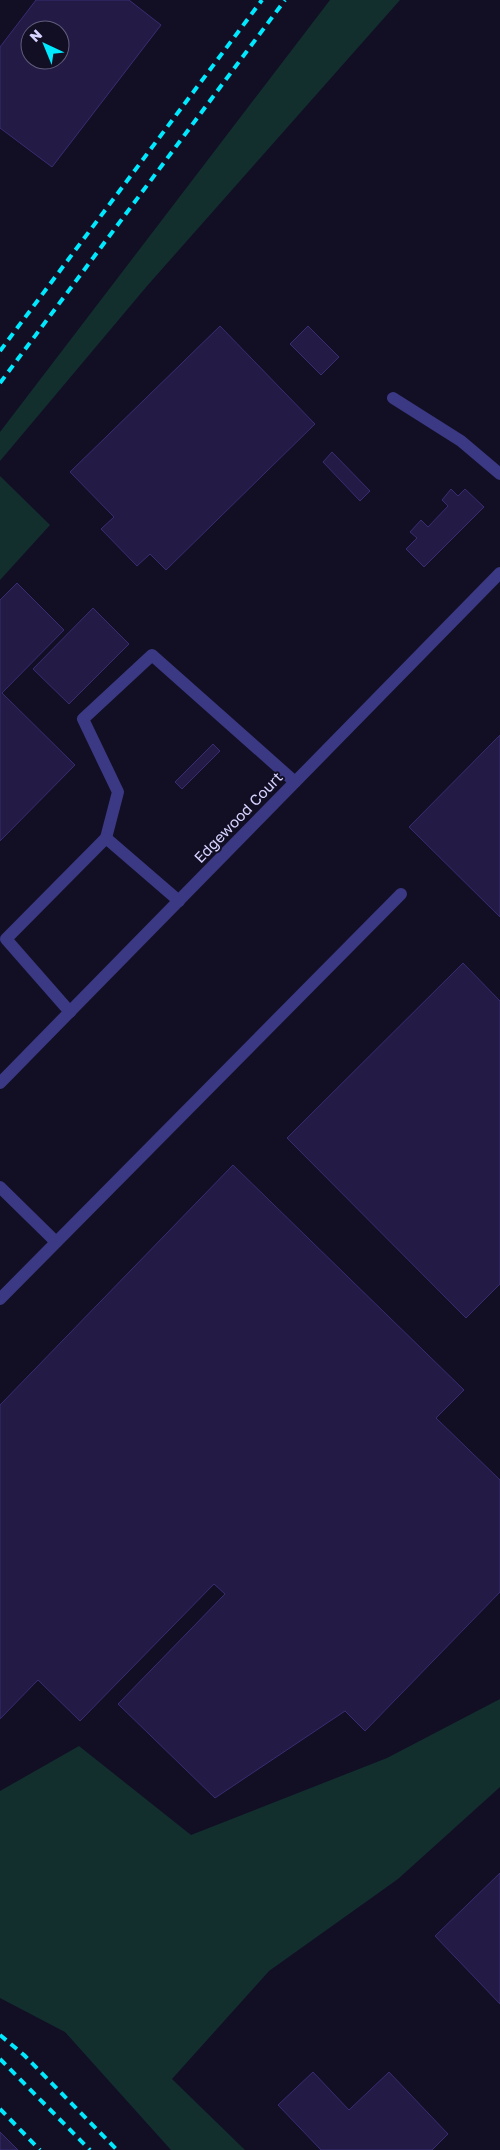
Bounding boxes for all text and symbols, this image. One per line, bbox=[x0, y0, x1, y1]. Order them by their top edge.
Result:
north arrow bbox=[20, 20, 70, 70]
text: N bbox=[26, 25, 45, 45]
street label: Edgewood Court bbox=[190, 768, 286, 866]

